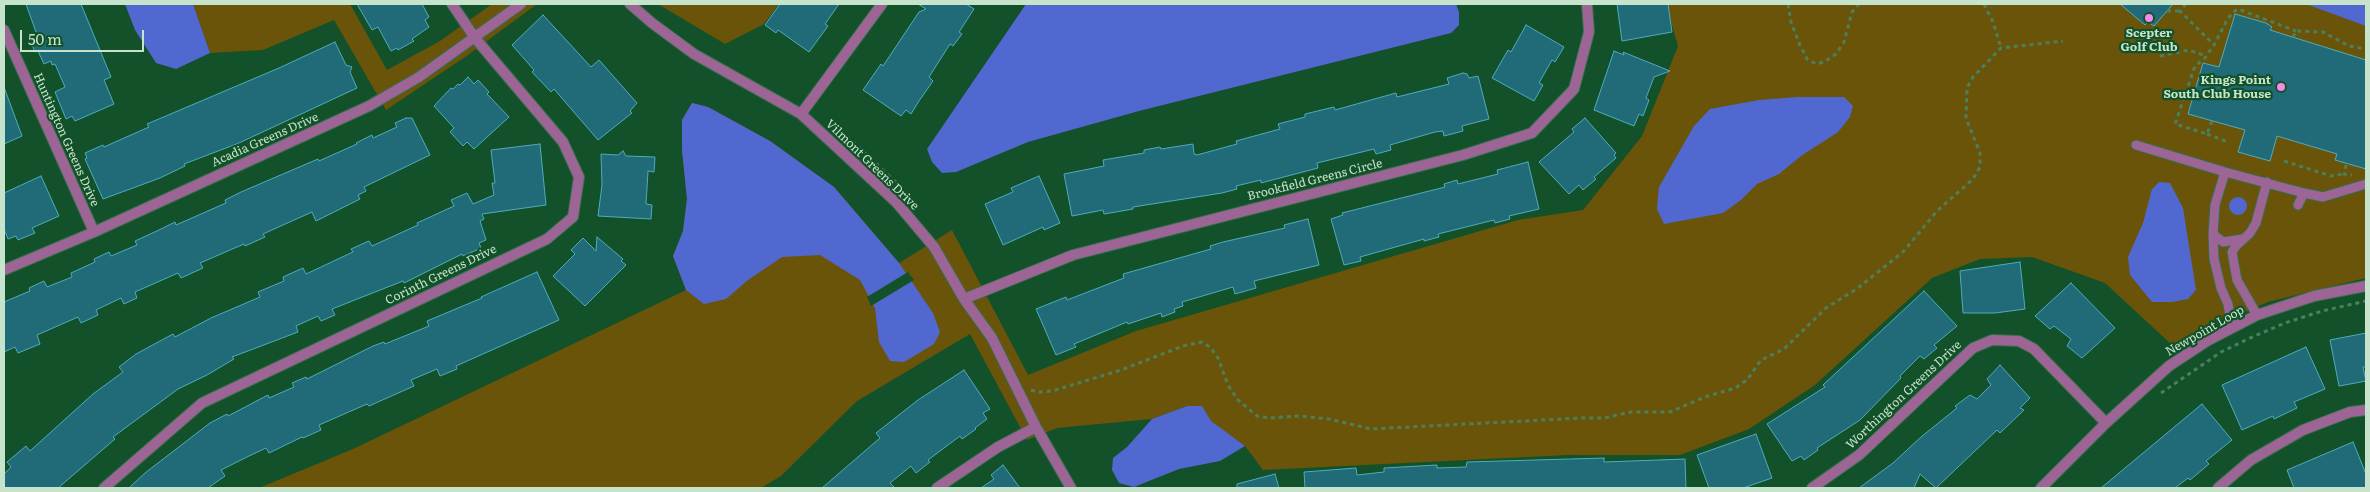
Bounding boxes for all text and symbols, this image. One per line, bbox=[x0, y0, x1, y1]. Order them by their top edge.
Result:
marker: Scepter Golf Club bbox=[2143, 12, 2155, 24]
scale bar bbox=[22, 20, 146, 52]
place label: Scepter Golf Club bbox=[2121, 26, 2177, 54]
text: 50 m bbox=[28, 27, 62, 50]
street label: Huntington Greens Drive bbox=[30, 71, 102, 209]
place label: Kings Point South Club House bbox=[2163, 73, 2271, 101]
marker: Kings Point South Club House bbox=[2275, 81, 2287, 93]
street label: Acadia Greens Drive bbox=[209, 110, 321, 170]
street label: Vilmont Greens Drive bbox=[822, 117, 922, 213]
street label: Brookfield Greens Circle bbox=[1246, 156, 1384, 204]
street label: Corinth Greens Drive bbox=[383, 242, 499, 308]
street label: Newpoint Loop bbox=[2163, 303, 2247, 359]
street label: Worthington Greens Drive bbox=[1843, 338, 1965, 452]

